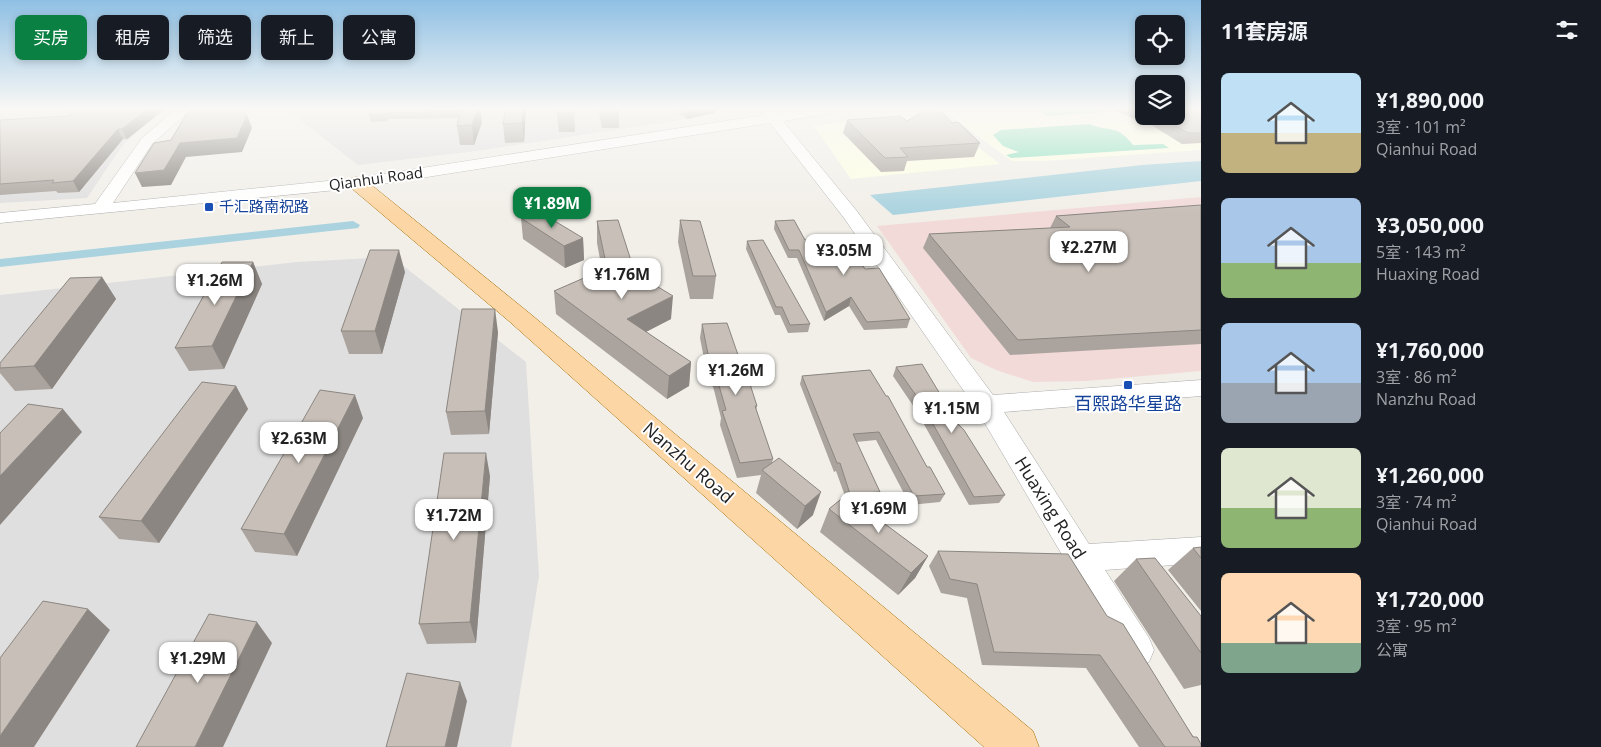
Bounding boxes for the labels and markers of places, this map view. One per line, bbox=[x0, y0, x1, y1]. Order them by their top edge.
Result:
pin: ¥1.89M bbox=[511, 186, 593, 229]
place label: 千汇路南祝路 bbox=[219, 196, 309, 216]
marker: 千汇路南祝路 bbox=[203, 201, 215, 213]
pin: ¥2.27M bbox=[1048, 230, 1130, 273]
pin: ¥3.05M bbox=[803, 234, 885, 276]
pin: ¥1.76M bbox=[581, 258, 663, 300]
pin: ¥1.26M bbox=[174, 264, 256, 306]
pin: ¥1.26M bbox=[695, 354, 777, 396]
marker: 百熙路华星路 bbox=[1122, 379, 1134, 391]
place label: 百熙路华星路 bbox=[1074, 391, 1182, 415]
pin: ¥1.15M bbox=[911, 392, 993, 434]
pin: ¥2.63M bbox=[258, 422, 340, 464]
pin: ¥1.69M bbox=[838, 492, 920, 534]
pin: ¥1.72M bbox=[413, 498, 495, 541]
pin: ¥1.29M bbox=[157, 642, 239, 684]

